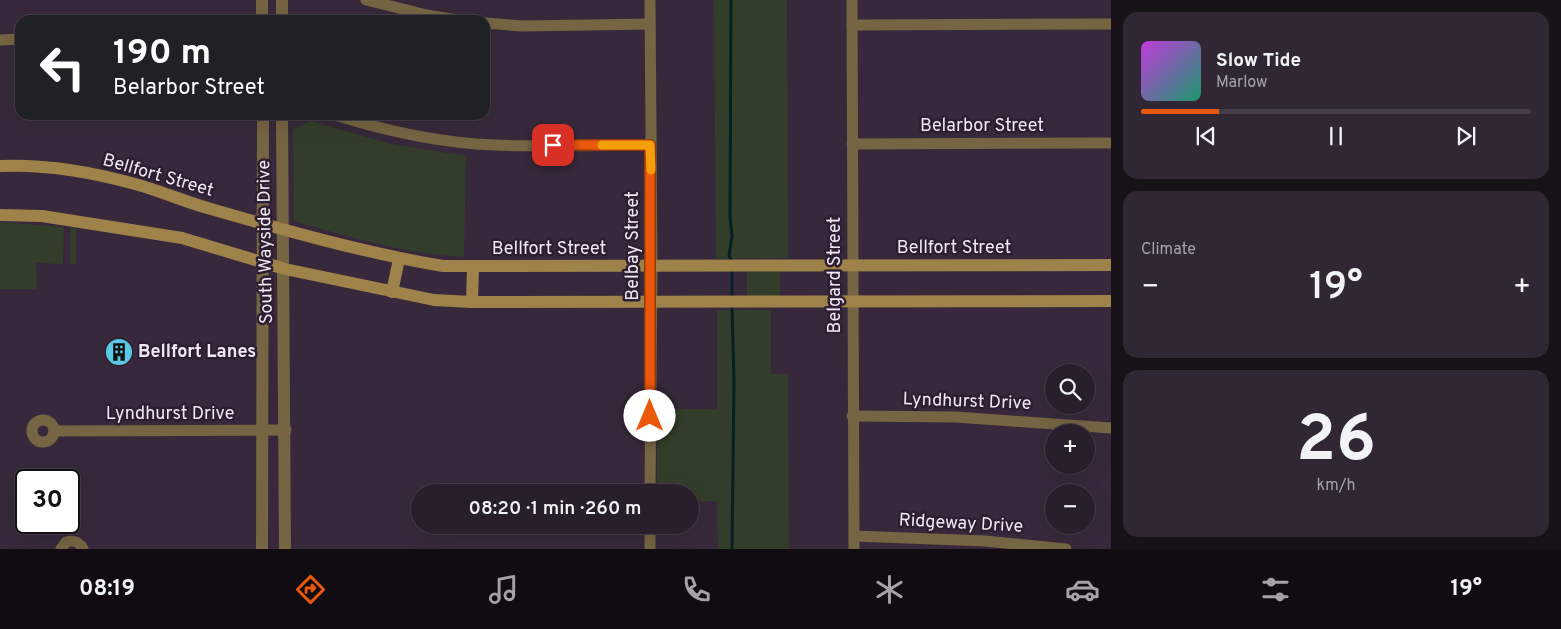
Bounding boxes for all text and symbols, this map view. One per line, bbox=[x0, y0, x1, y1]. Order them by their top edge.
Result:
text: 190 m bbox=[113, 32, 211, 76]
icon: left bbox=[30, 35, 95, 100]
text: Slow Tide bbox=[1216, 49, 1301, 73]
text: Marlow bbox=[1216, 73, 1268, 93]
text: Belarbor Street bbox=[113, 75, 265, 102]
street label: Belarbor Street bbox=[920, 115, 1044, 138]
icon: previous bbox=[1192, 122, 1220, 150]
icon: pause bbox=[1322, 122, 1350, 150]
icon: next bbox=[1452, 122, 1480, 150]
pin bbox=[532, 124, 574, 166]
icon: arrive bbox=[539, 131, 567, 159]
street label: Bellfort Street bbox=[100, 149, 216, 203]
street label: South Wayside Drive bbox=[253, 160, 279, 324]
street label: Belbay Street bbox=[622, 191, 645, 301]
street label: Belgard Street bbox=[824, 217, 847, 333]
street label: Bellfort Street bbox=[897, 237, 1011, 260]
street label: Bellfort Street bbox=[492, 238, 606, 261]
text: Climate bbox=[1141, 240, 1196, 260]
text: 19° bbox=[1309, 264, 1363, 313]
text: − bbox=[1141, 270, 1159, 306]
text: + bbox=[1513, 270, 1531, 306]
building icon: Bellfort Lanes bbox=[104, 337, 134, 367]
place label: Bellfort Lanes bbox=[138, 341, 256, 364]
map controls bbox=[1045, 364, 1095, 534]
button: search bbox=[1045, 364, 1095, 414]
street label: Lyndhurst Drive bbox=[902, 388, 1032, 416]
position arrow bbox=[623, 389, 675, 441]
text: 26 bbox=[1296, 402, 1376, 484]
street label: Lyndhurst Drive bbox=[106, 403, 234, 426]
button: + bbox=[1045, 424, 1095, 474]
speed limit sign: 30 bbox=[15, 469, 80, 534]
text: km/h bbox=[1317, 476, 1355, 496]
button: − bbox=[1045, 484, 1095, 534]
text: 08:20 · 1 min · 260 m bbox=[469, 497, 641, 521]
street label: Ridgeway Drive bbox=[898, 509, 1024, 539]
icon: directions bbox=[293, 572, 328, 607]
icon: music bbox=[486, 572, 521, 607]
icon: phone bbox=[679, 572, 714, 607]
icon: climate bbox=[872, 572, 907, 607]
icon: car bbox=[1065, 572, 1100, 607]
icon: filters bbox=[1258, 572, 1293, 607]
text: 08:19 bbox=[79, 576, 135, 603]
text: 19° bbox=[1451, 576, 1482, 603]

